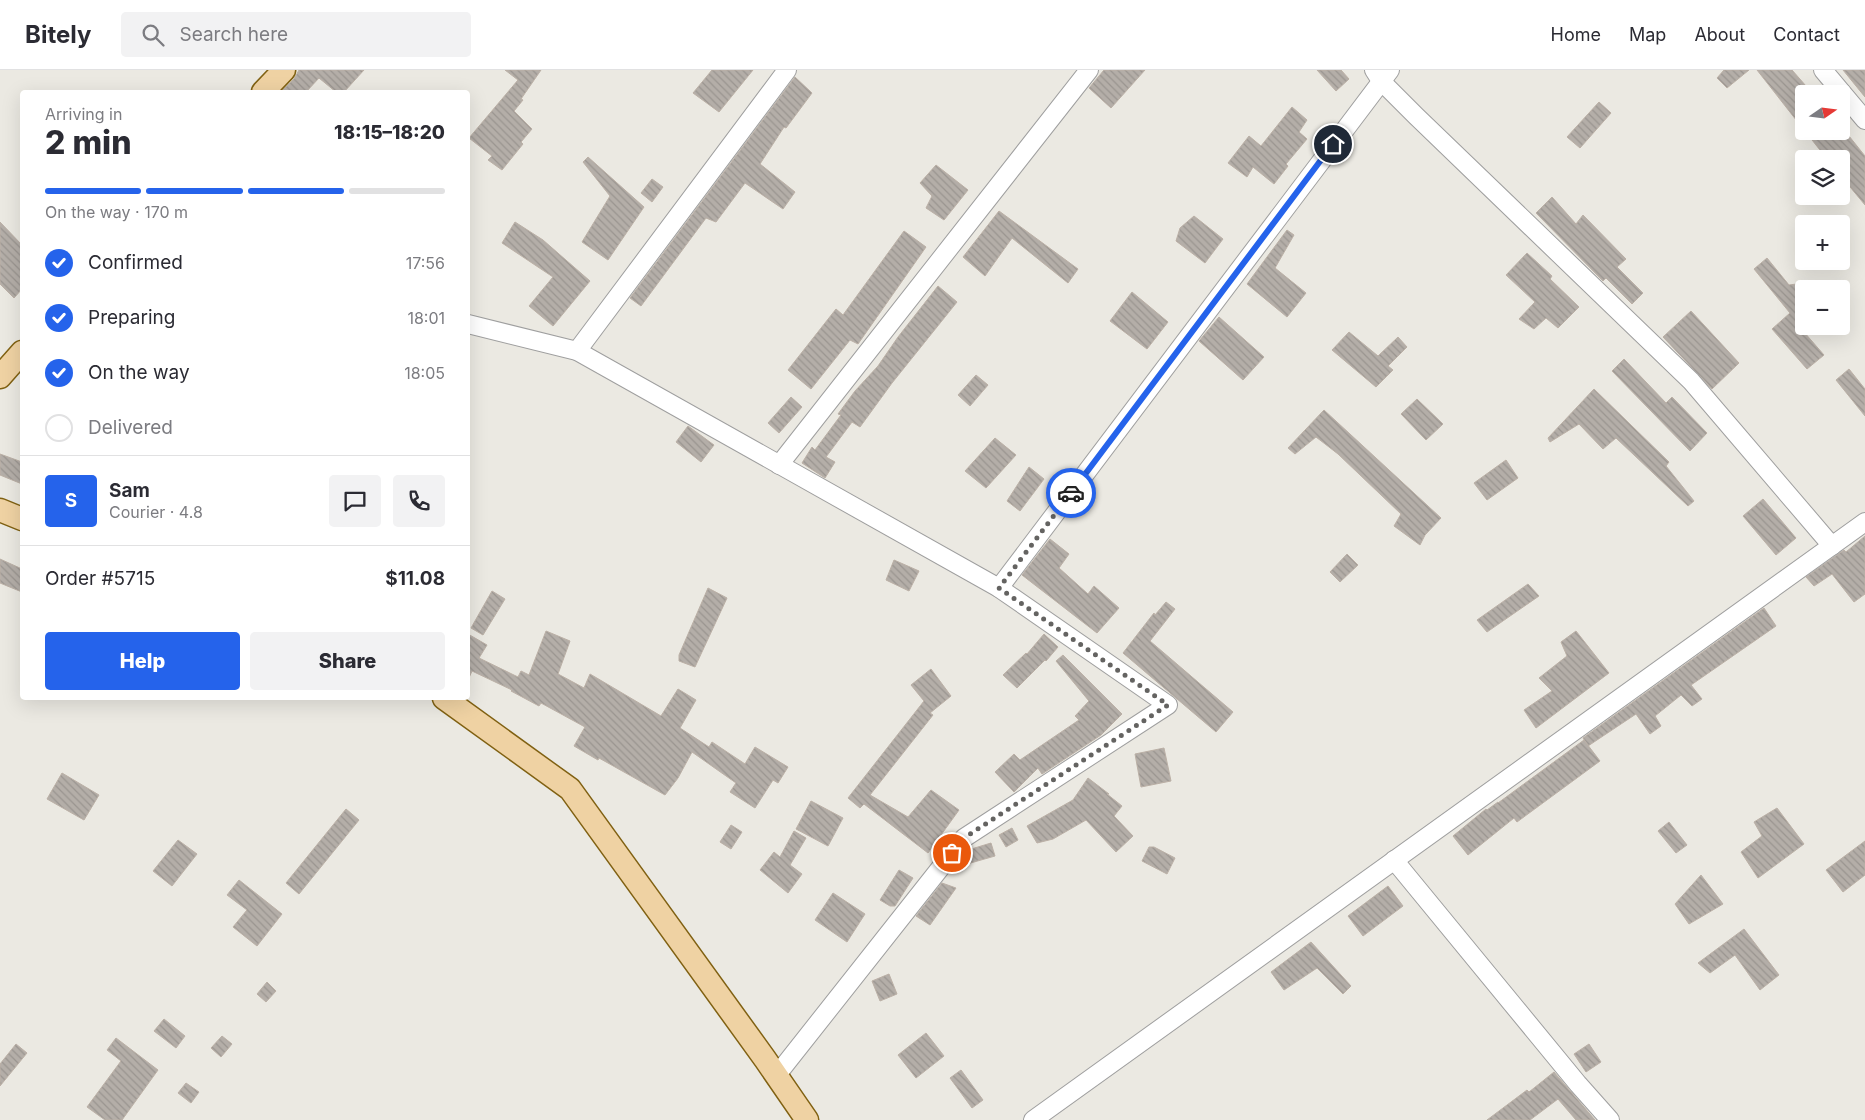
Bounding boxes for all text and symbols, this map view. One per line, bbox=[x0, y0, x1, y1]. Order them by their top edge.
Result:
search box bbox=[121, 12, 471, 57]
text: Bitely bbox=[25, 20, 91, 49]
icon: search bbox=[139, 21, 167, 49]
text: Search here bbox=[179, 23, 288, 46]
text: Home bbox=[1551, 24, 1601, 45]
text: Map bbox=[1629, 24, 1666, 45]
text: About bbox=[1694, 24, 1745, 45]
text: Contact bbox=[1773, 24, 1840, 45]
north arrow bbox=[1795, 85, 1850, 140]
map controls bbox=[1795, 85, 1850, 335]
text: Arriving in bbox=[45, 104, 122, 124]
text: 18:15–18:20 bbox=[334, 121, 445, 144]
text: 2 min bbox=[45, 123, 131, 162]
pin bbox=[1312, 123, 1354, 165]
icon: home bbox=[1319, 130, 1347, 158]
button: layers bbox=[1795, 150, 1850, 205]
text: On the way · 170 m bbox=[45, 202, 188, 222]
button: + bbox=[1795, 215, 1850, 270]
icon: check bbox=[45, 249, 73, 277]
text: Confirmed bbox=[88, 251, 183, 274]
text: 17:56 bbox=[406, 253, 445, 273]
button: − bbox=[1795, 280, 1850, 335]
icon: check bbox=[45, 304, 73, 332]
text: Preparing bbox=[88, 306, 175, 329]
text: 18:01 bbox=[407, 308, 445, 328]
icon: check bbox=[45, 359, 73, 387]
text: On the way bbox=[88, 361, 190, 384]
text: 18:05 bbox=[404, 363, 445, 383]
text: Delivered bbox=[88, 416, 173, 439]
courier bbox=[1046, 468, 1096, 518]
button: chat bbox=[329, 475, 381, 527]
button: phone bbox=[393, 475, 445, 527]
text: Sam bbox=[109, 479, 150, 502]
icon: car bbox=[1057, 479, 1085, 507]
text: S bbox=[65, 489, 77, 512]
text: Courier · 4.8 bbox=[109, 502, 203, 522]
text: Order #5715 bbox=[45, 567, 155, 590]
text: $11.08 bbox=[385, 567, 445, 590]
button: Help bbox=[45, 632, 240, 690]
button: Share bbox=[250, 632, 445, 690]
pin bbox=[931, 832, 973, 874]
icon: bag bbox=[938, 839, 966, 867]

